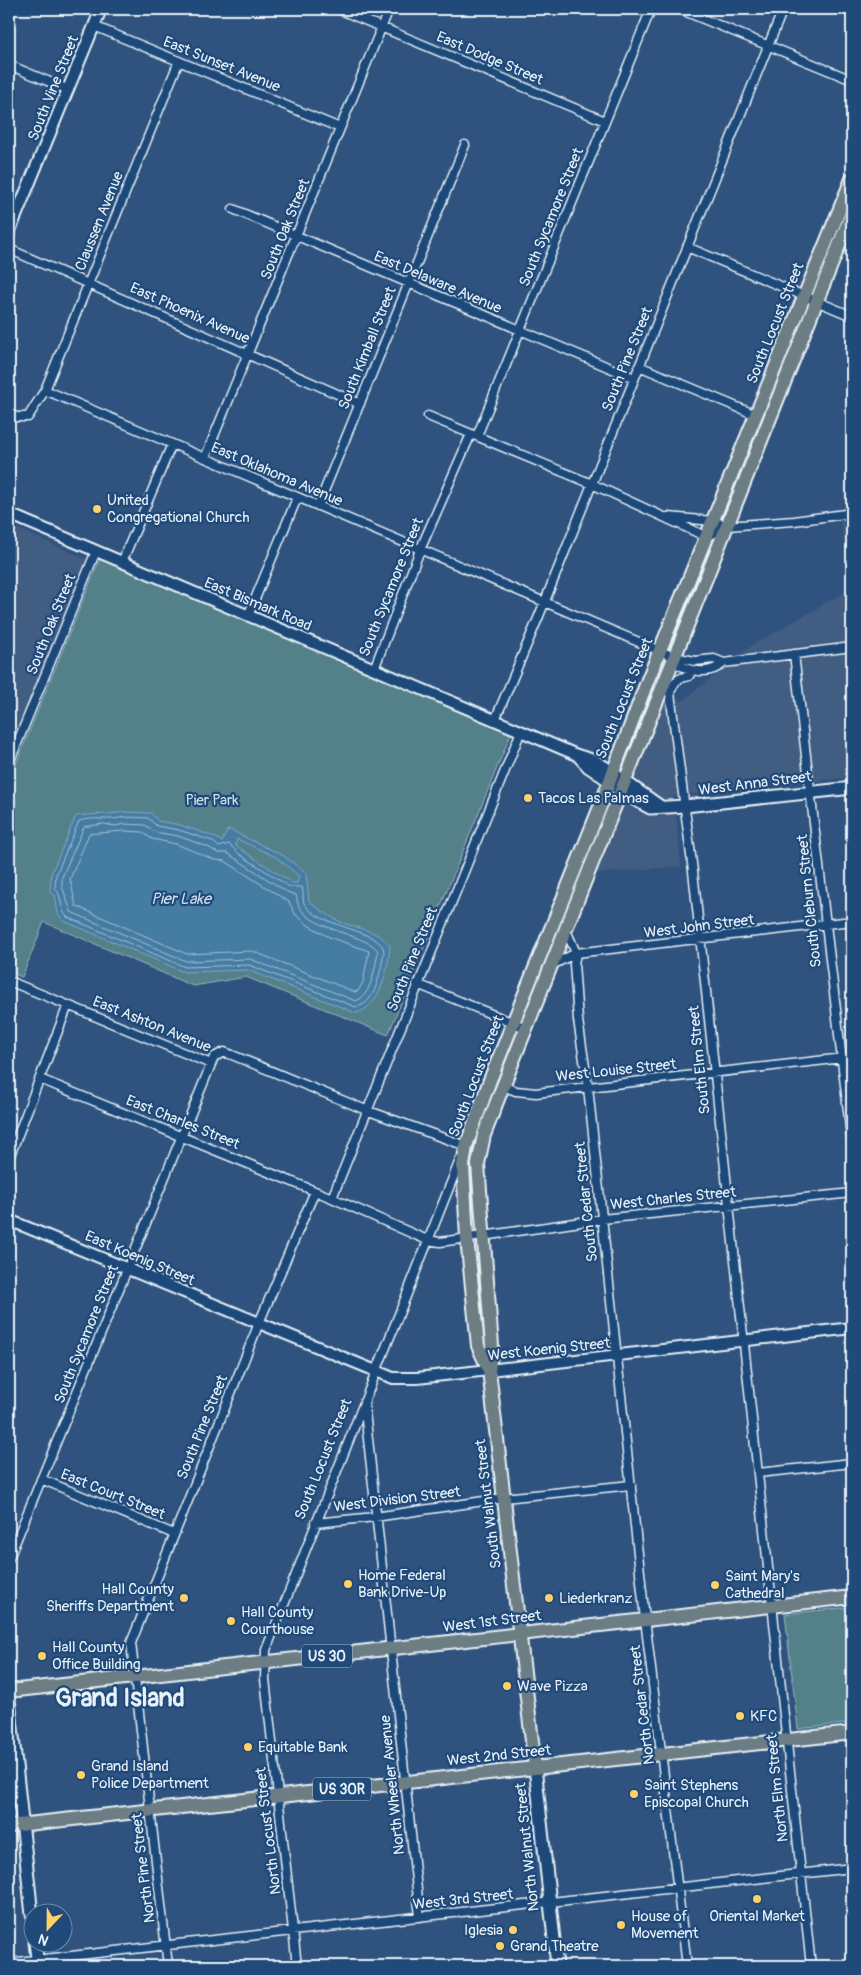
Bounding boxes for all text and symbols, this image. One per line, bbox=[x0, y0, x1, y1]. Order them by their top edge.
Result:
street label: East Dodge Street bbox=[433, 27, 547, 90]
street label: South Vine Street bbox=[24, 32, 84, 144]
street label: East Sunset Avenue bbox=[160, 32, 284, 97]
street label: South Sycamore Street bbox=[515, 144, 588, 289]
street label: Claussen Avenue bbox=[71, 168, 128, 274]
street label: South Oak Street bbox=[257, 175, 315, 283]
street label: East Delaware Avenue bbox=[371, 247, 505, 318]
street label: South Locust Street bbox=[742, 259, 809, 387]
street label: East Phoenix Avenue bbox=[127, 278, 253, 349]
street label: South Kimball Street bbox=[334, 283, 401, 412]
street label: South Pine Street bbox=[598, 303, 657, 414]
street label: East Oklahoma Avenue bbox=[208, 438, 346, 511]
place label: United Congregational Church bbox=[107, 491, 249, 527]
marker: United Congregational Church bbox=[91, 503, 103, 515]
street label: South Sycamore Street bbox=[355, 514, 428, 659]
street label: South Oak Street bbox=[23, 570, 81, 678]
street label: East Bismark Road bbox=[201, 573, 314, 636]
street label: South Locust Street bbox=[591, 634, 658, 762]
street label: West Anna Street bbox=[697, 767, 814, 800]
place label: Tacos Las Palmas bbox=[538, 789, 649, 808]
park label: Pier Park bbox=[185, 791, 239, 810]
marker: Tacos Las Palmas bbox=[522, 792, 534, 804]
street label: South Cleburn Street bbox=[793, 833, 826, 968]
water label: Pier Lake bbox=[151, 889, 213, 909]
street label: South Pine Street bbox=[383, 903, 442, 1014]
street label: West John Street bbox=[643, 910, 756, 943]
street label: East Ashton Avenue bbox=[90, 992, 214, 1057]
street label: South Elm Street bbox=[684, 1004, 715, 1115]
street label: South Locust Street bbox=[444, 1012, 509, 1140]
street label: West Louise Street bbox=[555, 1055, 678, 1086]
street label: East Charles Street bbox=[123, 1091, 243, 1154]
street label: South Cedar Street bbox=[571, 1140, 602, 1263]
street label: West Charles Street bbox=[609, 1182, 738, 1215]
street label: East Koenig Street bbox=[82, 1227, 199, 1291]
street label: South Sycamore Street bbox=[50, 1261, 123, 1406]
street label: West Koenig Street bbox=[487, 1334, 612, 1365]
street label: South Pine Street bbox=[173, 1371, 232, 1482]
street label: South Locust Street bbox=[290, 1395, 357, 1523]
street label: South Walnut Street bbox=[471, 1437, 506, 1570]
street label: East Court Street bbox=[58, 1465, 169, 1524]
street label: West Division Street bbox=[332, 1482, 463, 1517]
place label: Home Federal Bank Drive-Up bbox=[358, 1566, 446, 1602]
place label: Saint Mary's Cathedral bbox=[725, 1567, 800, 1603]
marker: Home Federal Bank Drive-Up bbox=[342, 1578, 354, 1590]
marker: Saint Mary's Cathedral bbox=[709, 1579, 721, 1591]
place label: Hall County Sheriffs Department bbox=[46, 1580, 175, 1616]
place label: Liederkranz bbox=[559, 1589, 632, 1608]
marker: Hall County Sheriffs Department bbox=[178, 1592, 190, 1604]
marker: Liederkranz bbox=[543, 1592, 555, 1604]
place label: Hall County Courthouse bbox=[241, 1603, 315, 1639]
street label: West 1st Street bbox=[442, 1606, 543, 1637]
marker: Hall County Courthouse bbox=[225, 1615, 237, 1627]
place label: Hall County Office Building bbox=[52, 1638, 140, 1674]
street label: North Cedar Street bbox=[626, 1643, 659, 1766]
road number: US 30 bbox=[302, 1644, 352, 1668]
marker: Hall County Office Building bbox=[36, 1650, 48, 1662]
place label: Wave Pizza bbox=[517, 1677, 588, 1696]
marker: Wave Pizza bbox=[501, 1680, 513, 1692]
district label: Grand Island bbox=[55, 1683, 185, 1714]
place label: KFC bbox=[750, 1707, 777, 1726]
marker: KFC bbox=[734, 1710, 746, 1722]
street label: North Wheeler Avenue bbox=[376, 1714, 409, 1856]
street label: North Elm Street bbox=[762, 1732, 793, 1843]
place label: Equitable Bank bbox=[258, 1738, 348, 1757]
street label: West 2nd Street bbox=[446, 1740, 553, 1770]
marker: Equitable Bank bbox=[242, 1741, 254, 1753]
place label: Grand Island Police Department bbox=[91, 1757, 210, 1793]
street label: North Locust Street bbox=[251, 1765, 286, 1896]
marker: Grand Island Police Department bbox=[75, 1769, 87, 1781]
place label: Saint Stephens Episcopal Church bbox=[644, 1776, 749, 1812]
road number: US 30R bbox=[313, 1778, 371, 1800]
street label: North Walnut Street bbox=[511, 1781, 544, 1912]
marker: Saint Stephens Episcopal Church bbox=[628, 1788, 640, 1800]
street label: North Pine Street bbox=[127, 1811, 160, 1924]
street label: West 3rd Street bbox=[412, 1885, 515, 1914]
marker: Oriental Market bbox=[751, 1893, 763, 1905]
north arrow bbox=[22, 1902, 72, 1952]
place label: House of Movement bbox=[631, 1907, 700, 1943]
place label: Oriental Market bbox=[709, 1907, 806, 1926]
marker: House of Movement bbox=[615, 1919, 627, 1931]
place label: Iglesia bbox=[464, 1921, 503, 1940]
marker: Iglesia bbox=[507, 1924, 519, 1936]
text: N bbox=[36, 1930, 51, 1949]
place label: Grand Theatre bbox=[510, 1937, 599, 1956]
marker: Grand Theatre bbox=[494, 1940, 506, 1952]

